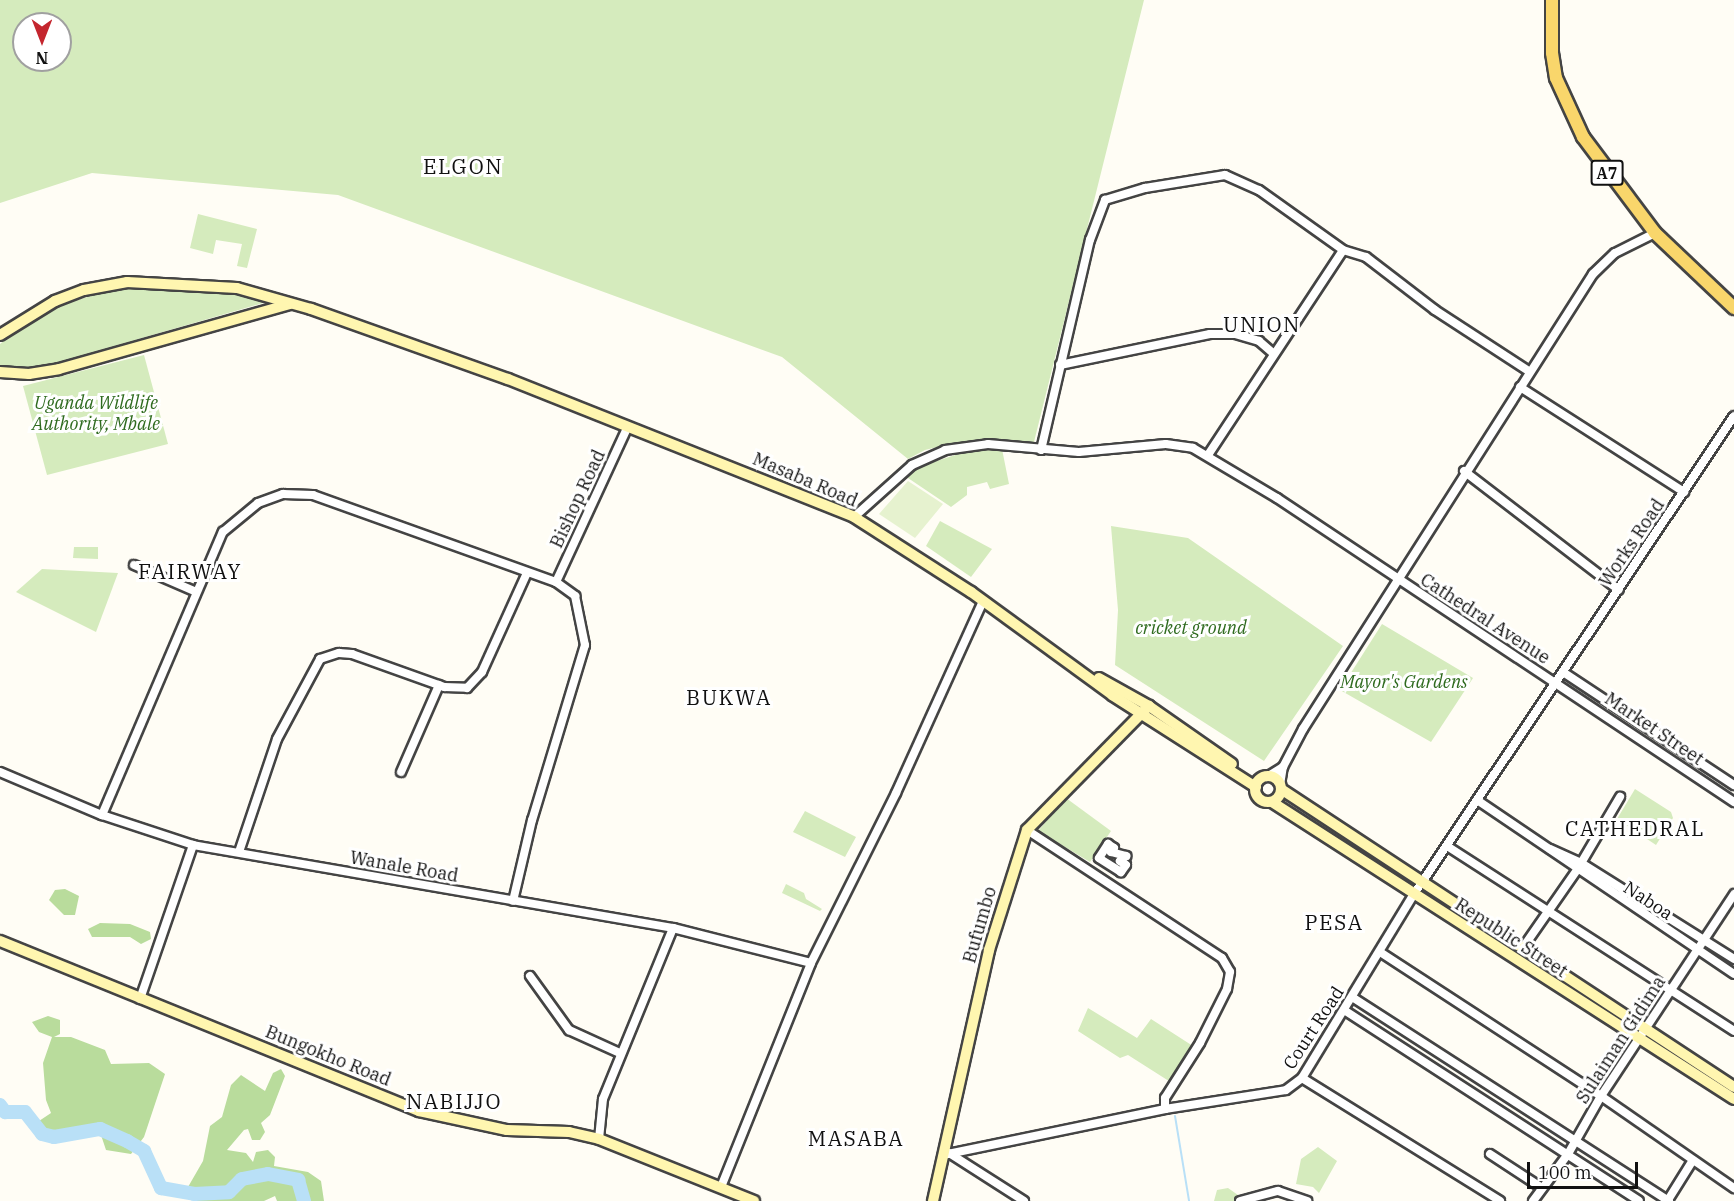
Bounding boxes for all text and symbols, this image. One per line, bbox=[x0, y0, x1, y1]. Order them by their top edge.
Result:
north arrow bbox=[12, 12, 72, 72]
text: N bbox=[36, 48, 48, 68]
district label: ELGON bbox=[423, 153, 503, 179]
road number: A7 bbox=[1590, 160, 1624, 186]
district label: UNION bbox=[1223, 311, 1301, 337]
park label: Uganda Wildlife Authority, Mbale bbox=[32, 393, 160, 436]
street label: Bishop Road bbox=[546, 446, 610, 552]
street label: Masaba Road bbox=[749, 448, 861, 512]
street label: Works Road bbox=[1595, 495, 1669, 591]
district label: FAIRWAY bbox=[138, 558, 242, 584]
street label: Cathedral Avenue bbox=[1416, 569, 1554, 669]
park label: cricket ground bbox=[1135, 617, 1247, 639]
park label: Mayor's Gardens bbox=[1340, 671, 1468, 693]
district label: BUKWA bbox=[686, 684, 772, 710]
street label: Market Street bbox=[1601, 688, 1707, 770]
district label: CATHEDRAL bbox=[1565, 815, 1705, 841]
street label: Wanale Road bbox=[348, 847, 460, 887]
street label: Naboa bbox=[1619, 877, 1677, 925]
street label: Bufumbo bbox=[959, 884, 1001, 966]
street label: Republic Street bbox=[1451, 894, 1571, 982]
district label: PESA bbox=[1304, 909, 1364, 935]
street label: Sulaiman Gidima bbox=[1572, 972, 1670, 1108]
street label: Court Road bbox=[1279, 983, 1349, 1073]
street label: Bungokho Road bbox=[262, 1021, 394, 1091]
district label: NABIJJO bbox=[406, 1088, 502, 1114]
district label: MASABA bbox=[808, 1125, 904, 1151]
scale bar bbox=[1530, 1150, 1641, 1188]
text: 100 m bbox=[1538, 1161, 1592, 1184]

